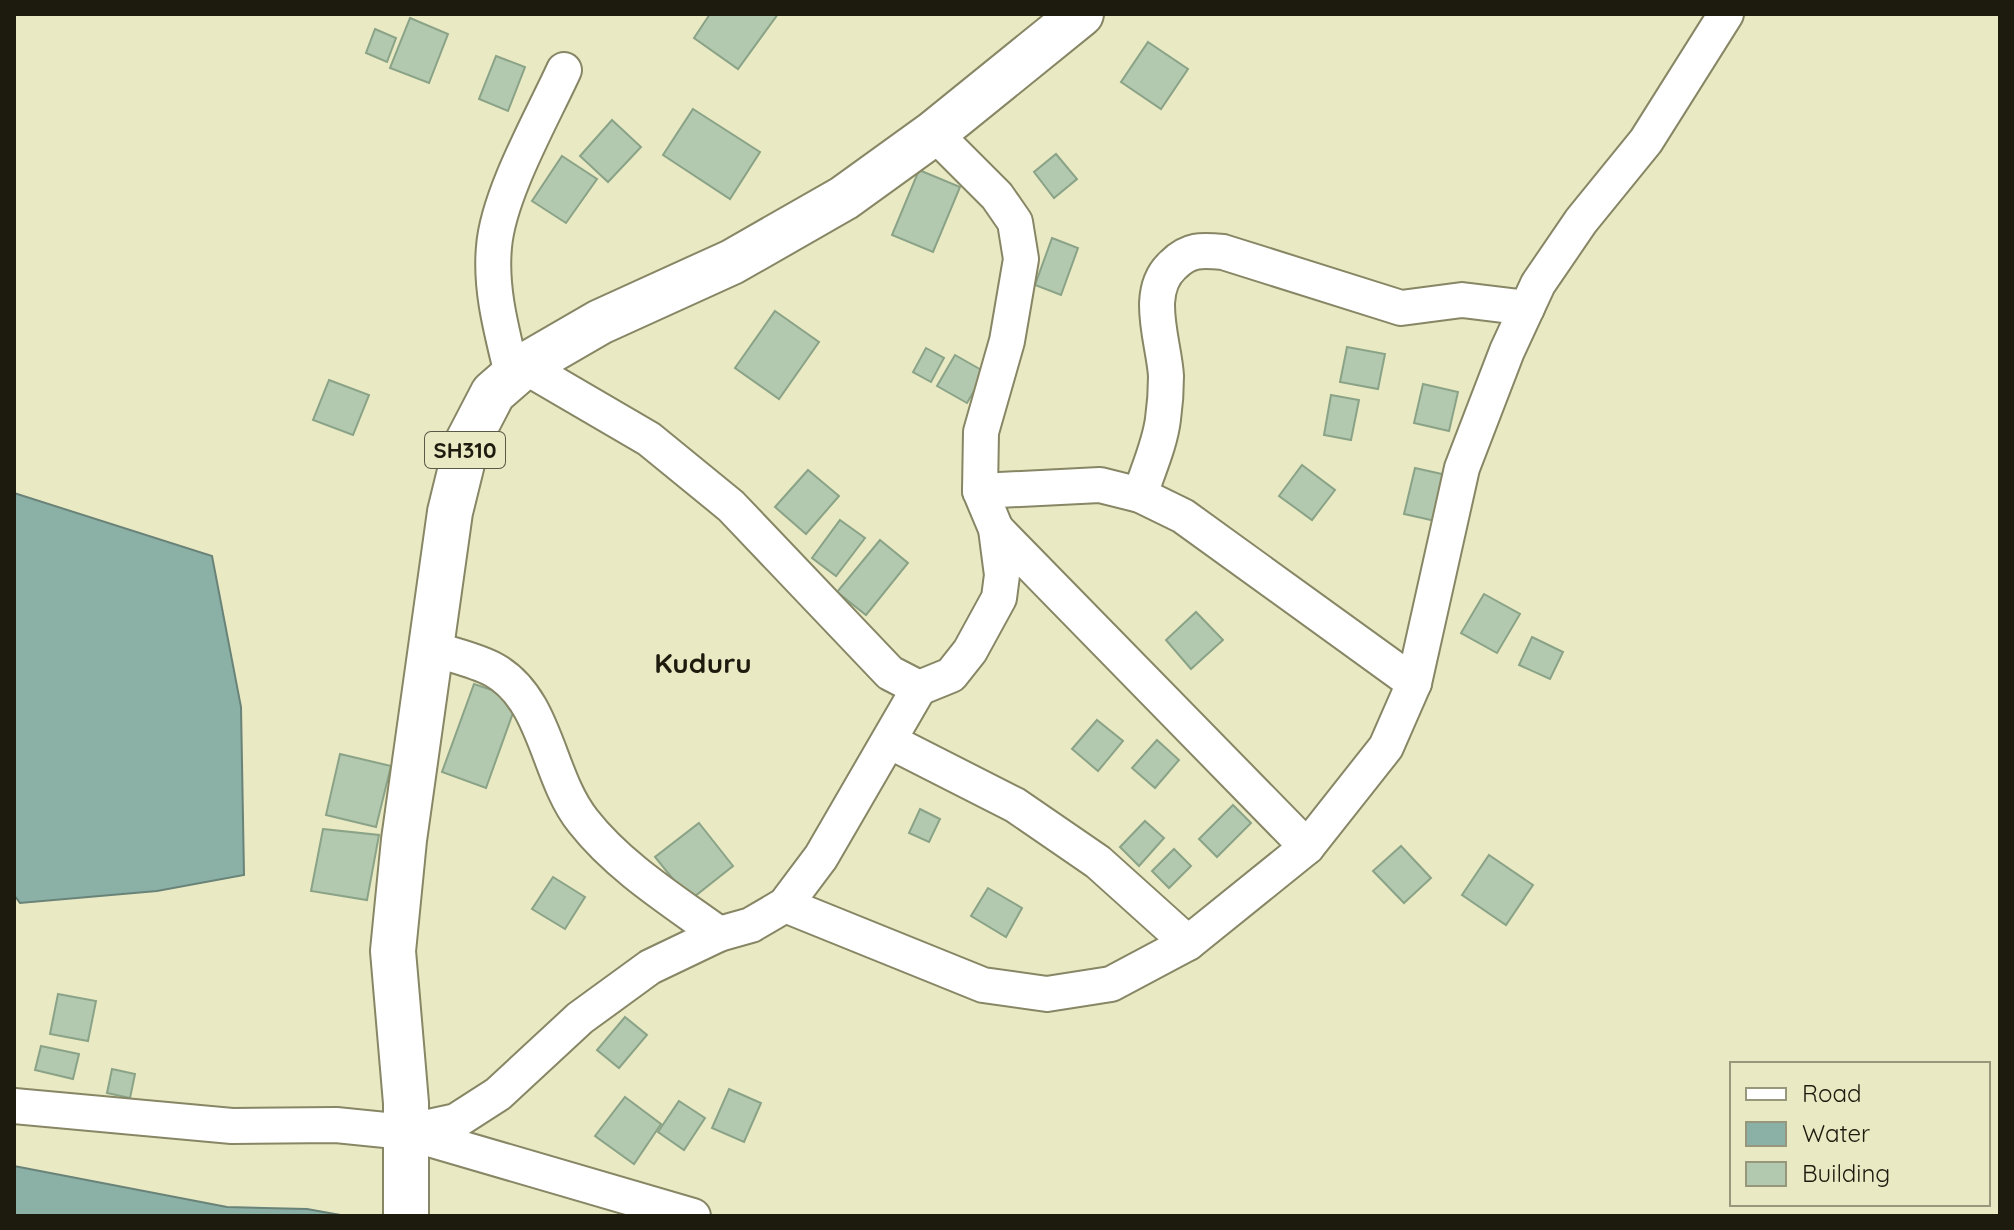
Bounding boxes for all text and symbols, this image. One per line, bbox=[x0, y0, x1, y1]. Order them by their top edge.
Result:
road number: SH310 bbox=[425, 432, 505, 468]
district label: Kuduru bbox=[654, 645, 752, 680]
legend bbox=[1730, 1062, 1990, 1206]
text: Road bbox=[1802, 1078, 1862, 1108]
text: Water bbox=[1802, 1118, 1870, 1148]
text: Building bbox=[1802, 1158, 1890, 1188]

